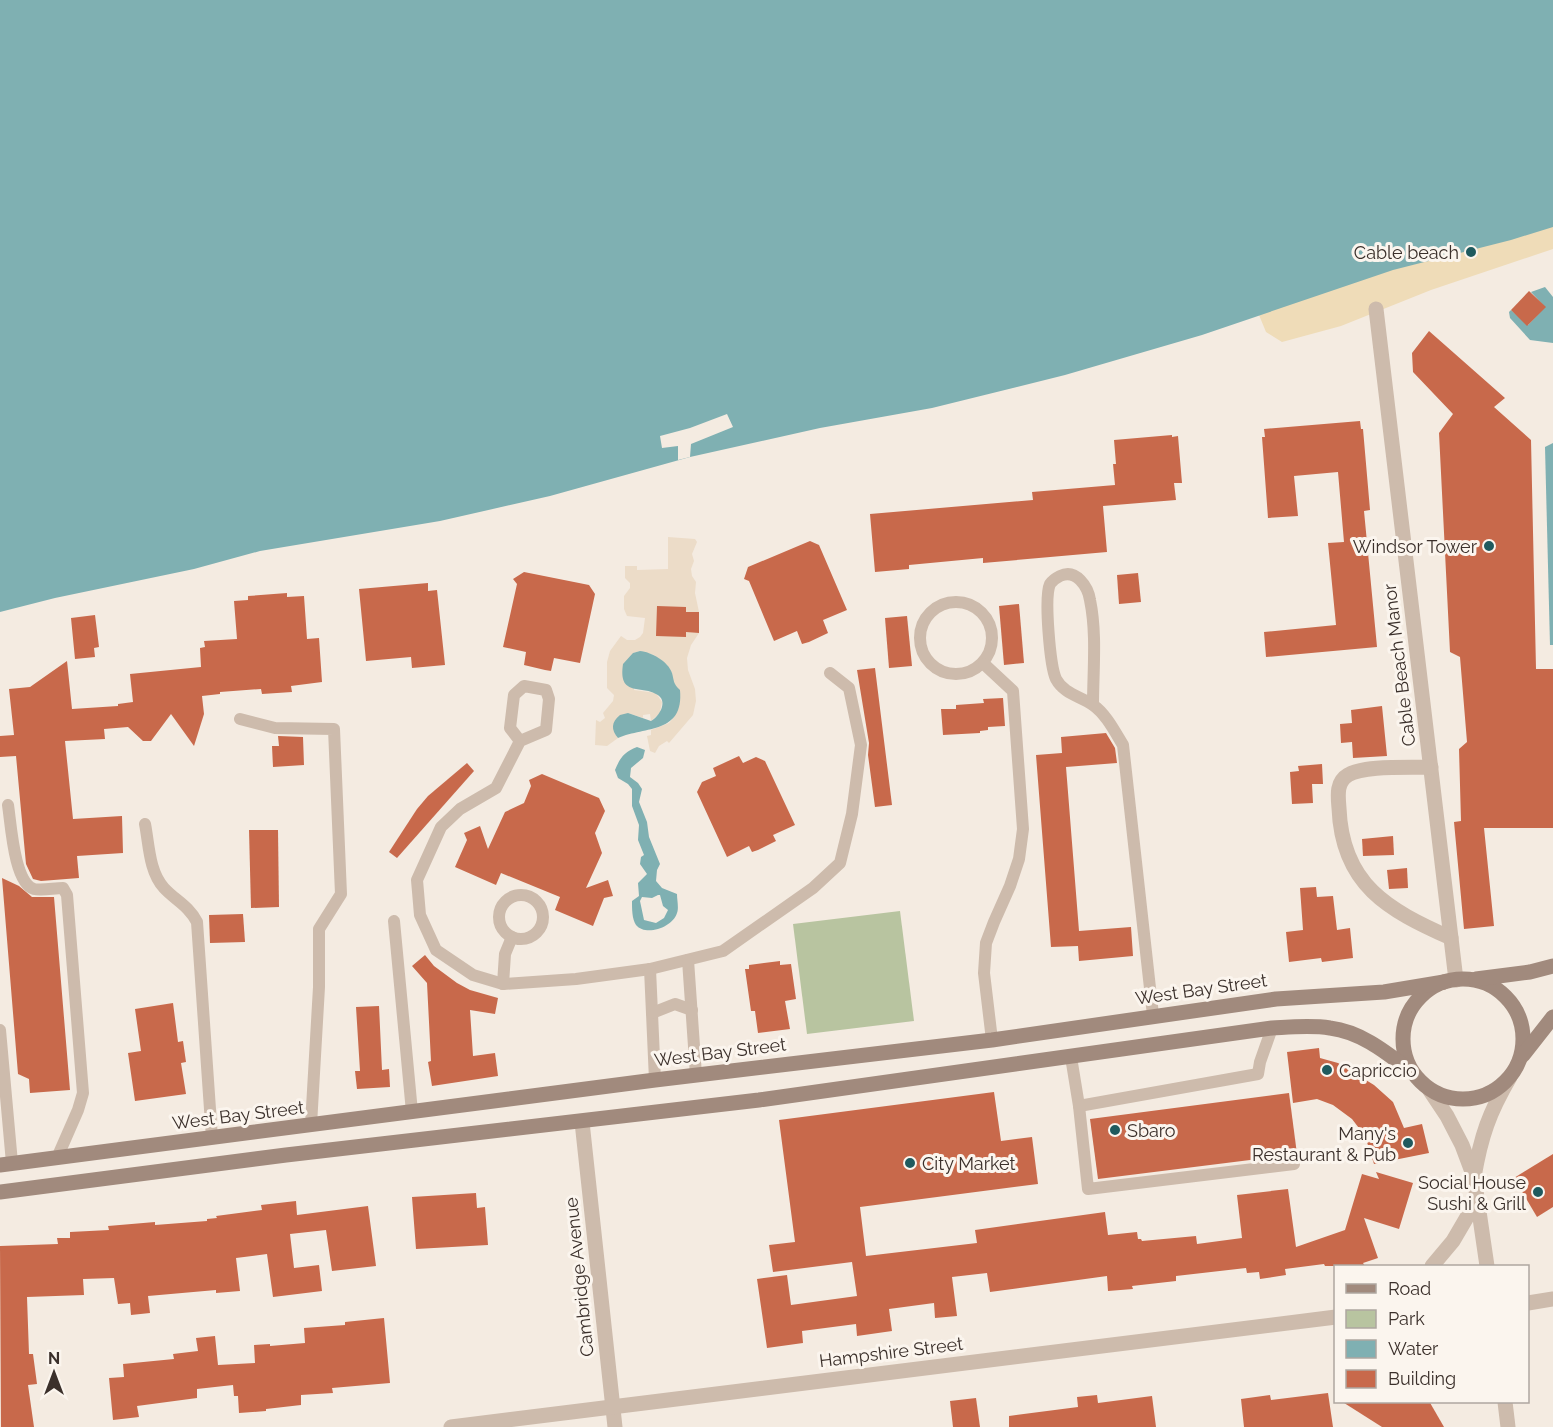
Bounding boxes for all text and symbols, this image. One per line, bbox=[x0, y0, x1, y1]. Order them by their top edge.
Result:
place label: Cable beach bbox=[1354, 242, 1459, 263]
marker: Cable beach bbox=[1464, 245, 1478, 259]
place label: Windsor Tower bbox=[1353, 536, 1478, 557]
marker: Windsor Tower bbox=[1482, 539, 1496, 553]
street label: Cable Beach Manor bbox=[1379, 582, 1419, 748]
street label: West Bay Street bbox=[1134, 969, 1268, 1009]
street label: West Bay Street bbox=[653, 1033, 787, 1071]
place label: Capriccio bbox=[1339, 1060, 1417, 1081]
marker: Capriccio bbox=[1320, 1063, 1334, 1077]
street label: West Bay Street bbox=[171, 1096, 305, 1134]
place label: Sbaro bbox=[1127, 1120, 1176, 1141]
marker: Sbaro bbox=[1108, 1123, 1122, 1137]
place label: Many's Restaurant & Pub bbox=[1252, 1123, 1396, 1165]
marker: Many's Restaurant & Pub bbox=[1401, 1136, 1415, 1150]
place label: City Market bbox=[922, 1153, 1016, 1174]
marker: City Market bbox=[903, 1156, 917, 1170]
place label: Social House Sushi & Grill bbox=[1418, 1172, 1526, 1214]
marker: Social House Sushi & Grill bbox=[1531, 1185, 1545, 1199]
street label: Cambridge Avenue bbox=[560, 1196, 598, 1358]
legend bbox=[1334, 1265, 1529, 1403]
text: Road bbox=[1388, 1278, 1431, 1299]
text: Park bbox=[1388, 1308, 1425, 1329]
street label: Hampshire Street bbox=[818, 1333, 964, 1371]
text: Water bbox=[1388, 1338, 1439, 1359]
north arrow bbox=[24, 1343, 84, 1403]
text: N bbox=[48, 1349, 60, 1368]
text: Building bbox=[1388, 1368, 1456, 1389]

